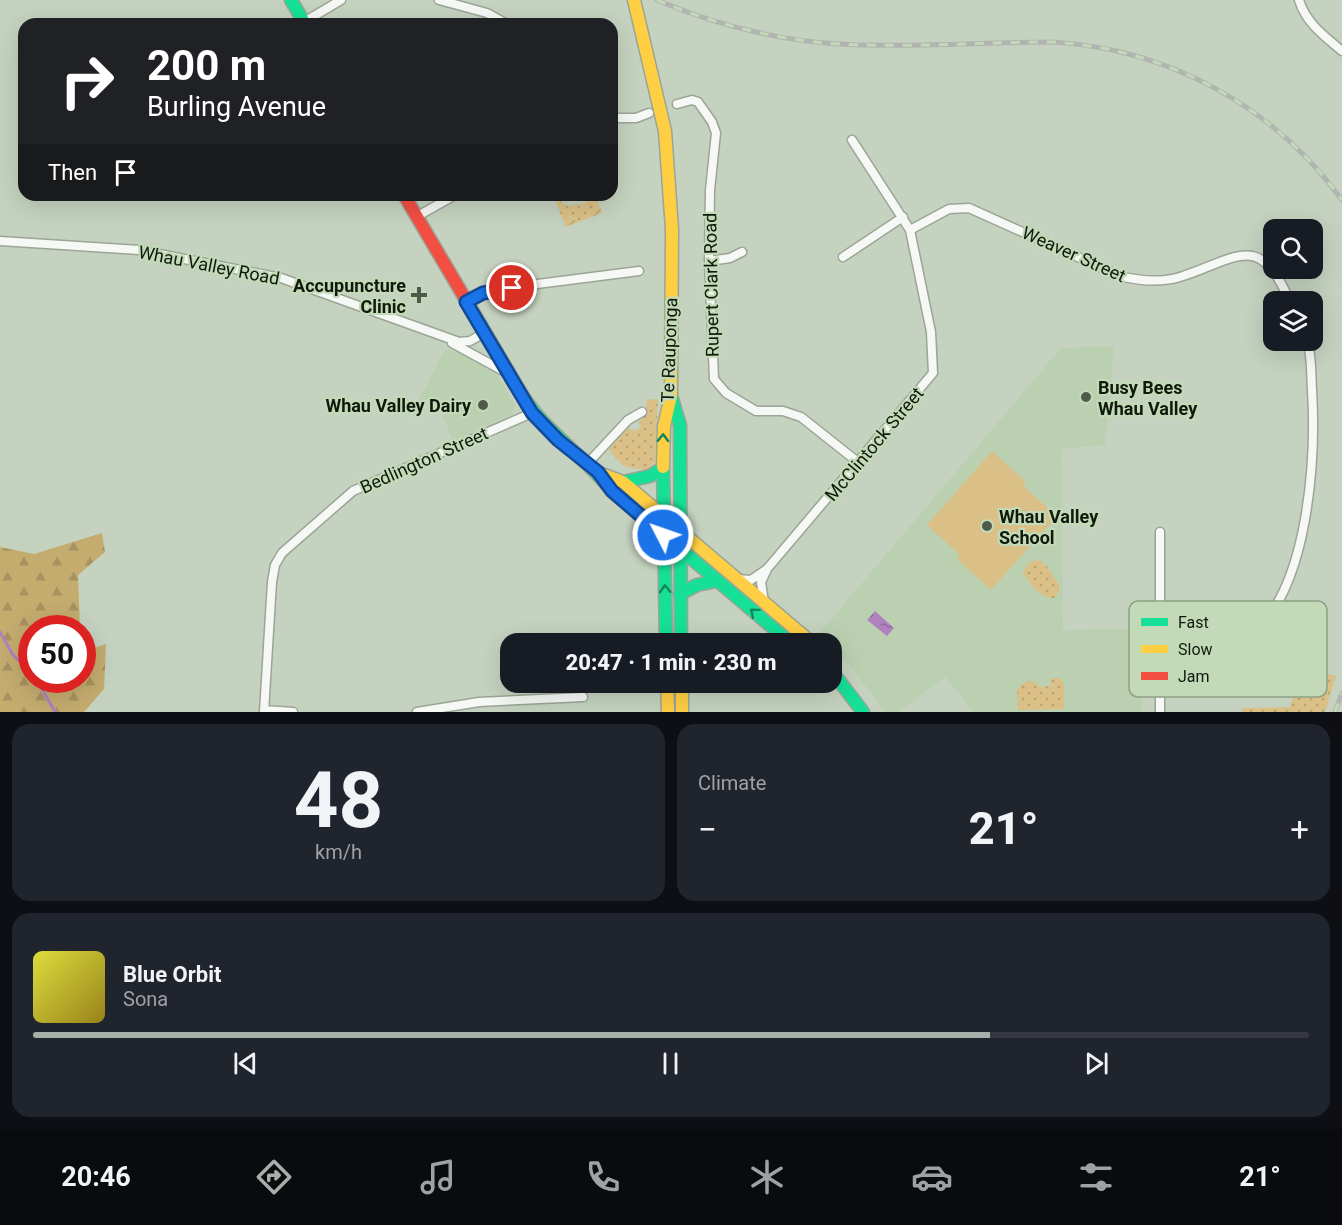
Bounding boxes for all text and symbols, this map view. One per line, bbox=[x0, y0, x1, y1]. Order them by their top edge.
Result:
text: 200 m bbox=[147, 41, 266, 90]
icon: right bbox=[48, 42, 126, 120]
text: Burling Avenue bbox=[147, 91, 326, 123]
icon: arrive bbox=[109, 156, 142, 189]
text: Then bbox=[48, 160, 97, 185]
street label: Rupert Clark Road bbox=[699, 213, 723, 357]
map controls bbox=[1263, 219, 1323, 351]
button: search bbox=[1263, 219, 1323, 279]
street label: Weaver Street bbox=[1019, 222, 1129, 286]
street label: Whau Valley Road bbox=[137, 241, 281, 289]
pin bbox=[486, 262, 537, 313]
icon: arrive bbox=[495, 271, 528, 304]
place label: Accupuncture Clinic bbox=[293, 275, 406, 317]
marker: Accupuncture Clinic bbox=[410, 286, 428, 304]
button: layers bbox=[1263, 291, 1323, 351]
street label: Te Rauponga bbox=[657, 297, 681, 403]
place label: Busy Bees Whau Valley bbox=[1098, 377, 1198, 419]
street label: McClintock Street bbox=[820, 383, 928, 505]
marker: Busy Bees Whau Valley bbox=[1079, 390, 1093, 404]
place label: Whau Valley Dairy bbox=[325, 395, 472, 416]
marker: Whau Valley Dairy bbox=[476, 398, 490, 412]
street label: Bedlington Street bbox=[357, 422, 491, 498]
one-way arrow bbox=[657, 433, 670, 442]
position arrow bbox=[631, 503, 695, 567]
place label: Whau Valley School bbox=[999, 506, 1099, 548]
marker: Whau Valley School bbox=[980, 519, 994, 533]
one-way arrow bbox=[659, 585, 671, 594]
legend bbox=[1129, 601, 1327, 697]
one-way arrow bbox=[750, 608, 761, 619]
text: Fast bbox=[1178, 613, 1209, 632]
speed limit sign: 50 bbox=[18, 615, 96, 693]
text: Slow bbox=[1178, 640, 1213, 659]
text: 20:47 · 1 min · 230 m bbox=[566, 650, 776, 675]
text: Jam bbox=[1178, 667, 1210, 686]
text: 48 bbox=[294, 755, 383, 846]
text: Climate bbox=[698, 771, 766, 795]
text: 21° bbox=[969, 802, 1038, 855]
text: − bbox=[698, 810, 717, 849]
text: + bbox=[1290, 810, 1309, 849]
text: km/h bbox=[315, 840, 362, 864]
text: Blue Orbit bbox=[123, 962, 221, 987]
text: Sona bbox=[123, 987, 168, 1011]
icon: previous bbox=[229, 1047, 262, 1080]
icon: pause bbox=[654, 1047, 687, 1080]
icon: next bbox=[1080, 1047, 1113, 1080]
icon: directions bbox=[253, 1156, 295, 1198]
icon: music bbox=[417, 1156, 459, 1198]
icon: phone bbox=[582, 1156, 624, 1198]
icon: climate bbox=[746, 1156, 788, 1198]
icon: car bbox=[911, 1156, 953, 1198]
icon: filters bbox=[1075, 1156, 1117, 1198]
text: 20:46 bbox=[61, 1161, 131, 1193]
text: 21° bbox=[1239, 1161, 1281, 1193]

